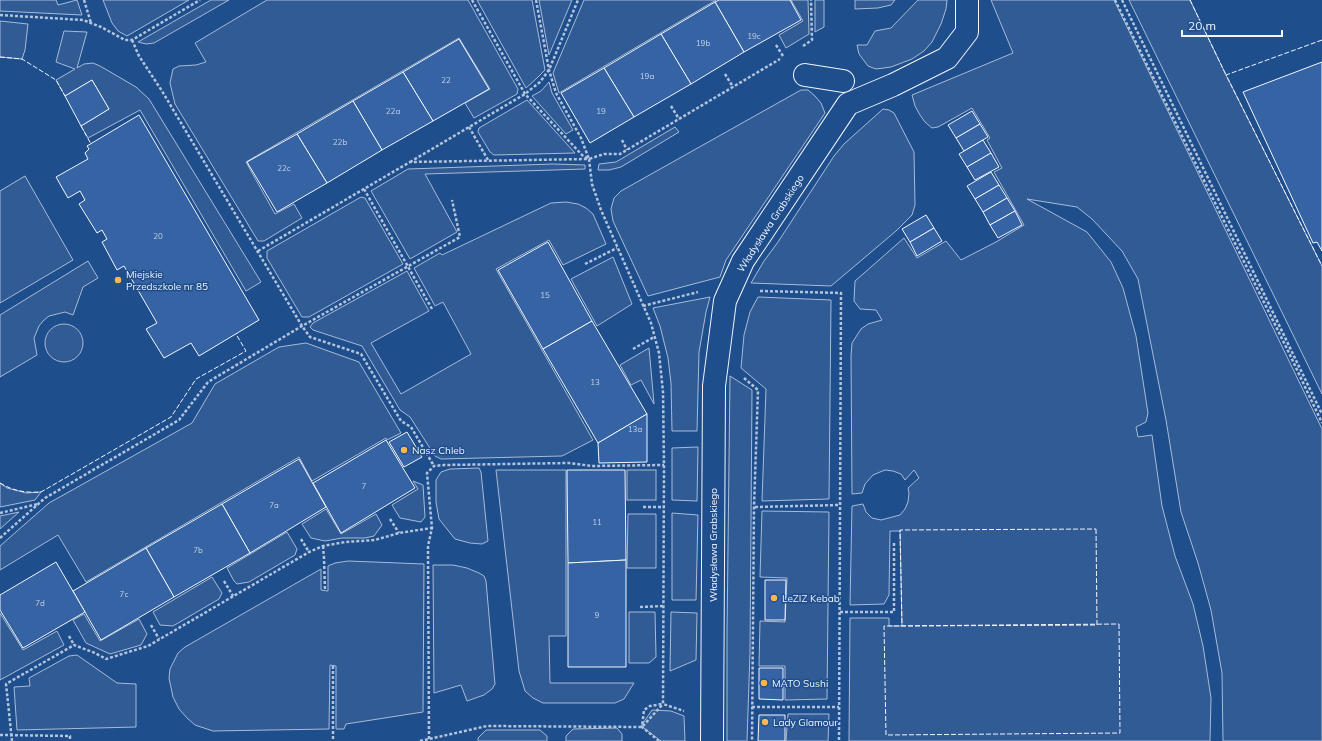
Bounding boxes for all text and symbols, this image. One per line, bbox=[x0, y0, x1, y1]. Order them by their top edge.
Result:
scale bar bbox=[1182, 12, 1282, 38]
text: 20 m bbox=[1188, 18, 1216, 33]
house number: 19c bbox=[747, 31, 761, 41]
house number: 19b bbox=[696, 38, 710, 48]
house number: 19a bbox=[640, 71, 654, 81]
house number: 22 bbox=[441, 75, 451, 85]
house number: 22a bbox=[386, 106, 400, 116]
house number: 19 bbox=[596, 106, 606, 116]
house number: 22b bbox=[333, 137, 347, 147]
house number: 22c bbox=[277, 163, 291, 173]
street label: Władysława Grabskiego bbox=[734, 172, 807, 275]
house number: 20 bbox=[153, 231, 163, 241]
place label: Miejskie Przedszkole nr 85 bbox=[126, 268, 208, 293]
marker: Miejskie Przedszkole nr 85 bbox=[113, 275, 123, 285]
house number: 15 bbox=[540, 290, 550, 300]
house number: 13 bbox=[590, 377, 600, 387]
house number: 13a bbox=[628, 424, 642, 434]
place label: Nasz Chleb bbox=[412, 444, 465, 457]
marker: Nasz Chleb bbox=[399, 445, 409, 455]
house number: 7 bbox=[362, 481, 367, 491]
street label: Władysława Grabskiego bbox=[707, 488, 720, 602]
house number: 7a bbox=[269, 500, 279, 510]
house number: 11 bbox=[592, 517, 602, 527]
house number: 7b bbox=[193, 545, 203, 555]
house number: 7c bbox=[120, 589, 128, 599]
place label: LeZIZ Kebab bbox=[782, 592, 840, 605]
marker: LeZIZ Kebab bbox=[769, 593, 779, 603]
house number: 7d bbox=[35, 598, 45, 608]
house number: 9 bbox=[595, 610, 600, 620]
place label: MATO Sushi bbox=[772, 677, 828, 690]
marker: MATO Sushi bbox=[759, 678, 769, 688]
place label: Lady Glamour bbox=[773, 716, 838, 729]
marker: Lady Glamour bbox=[760, 717, 770, 727]

